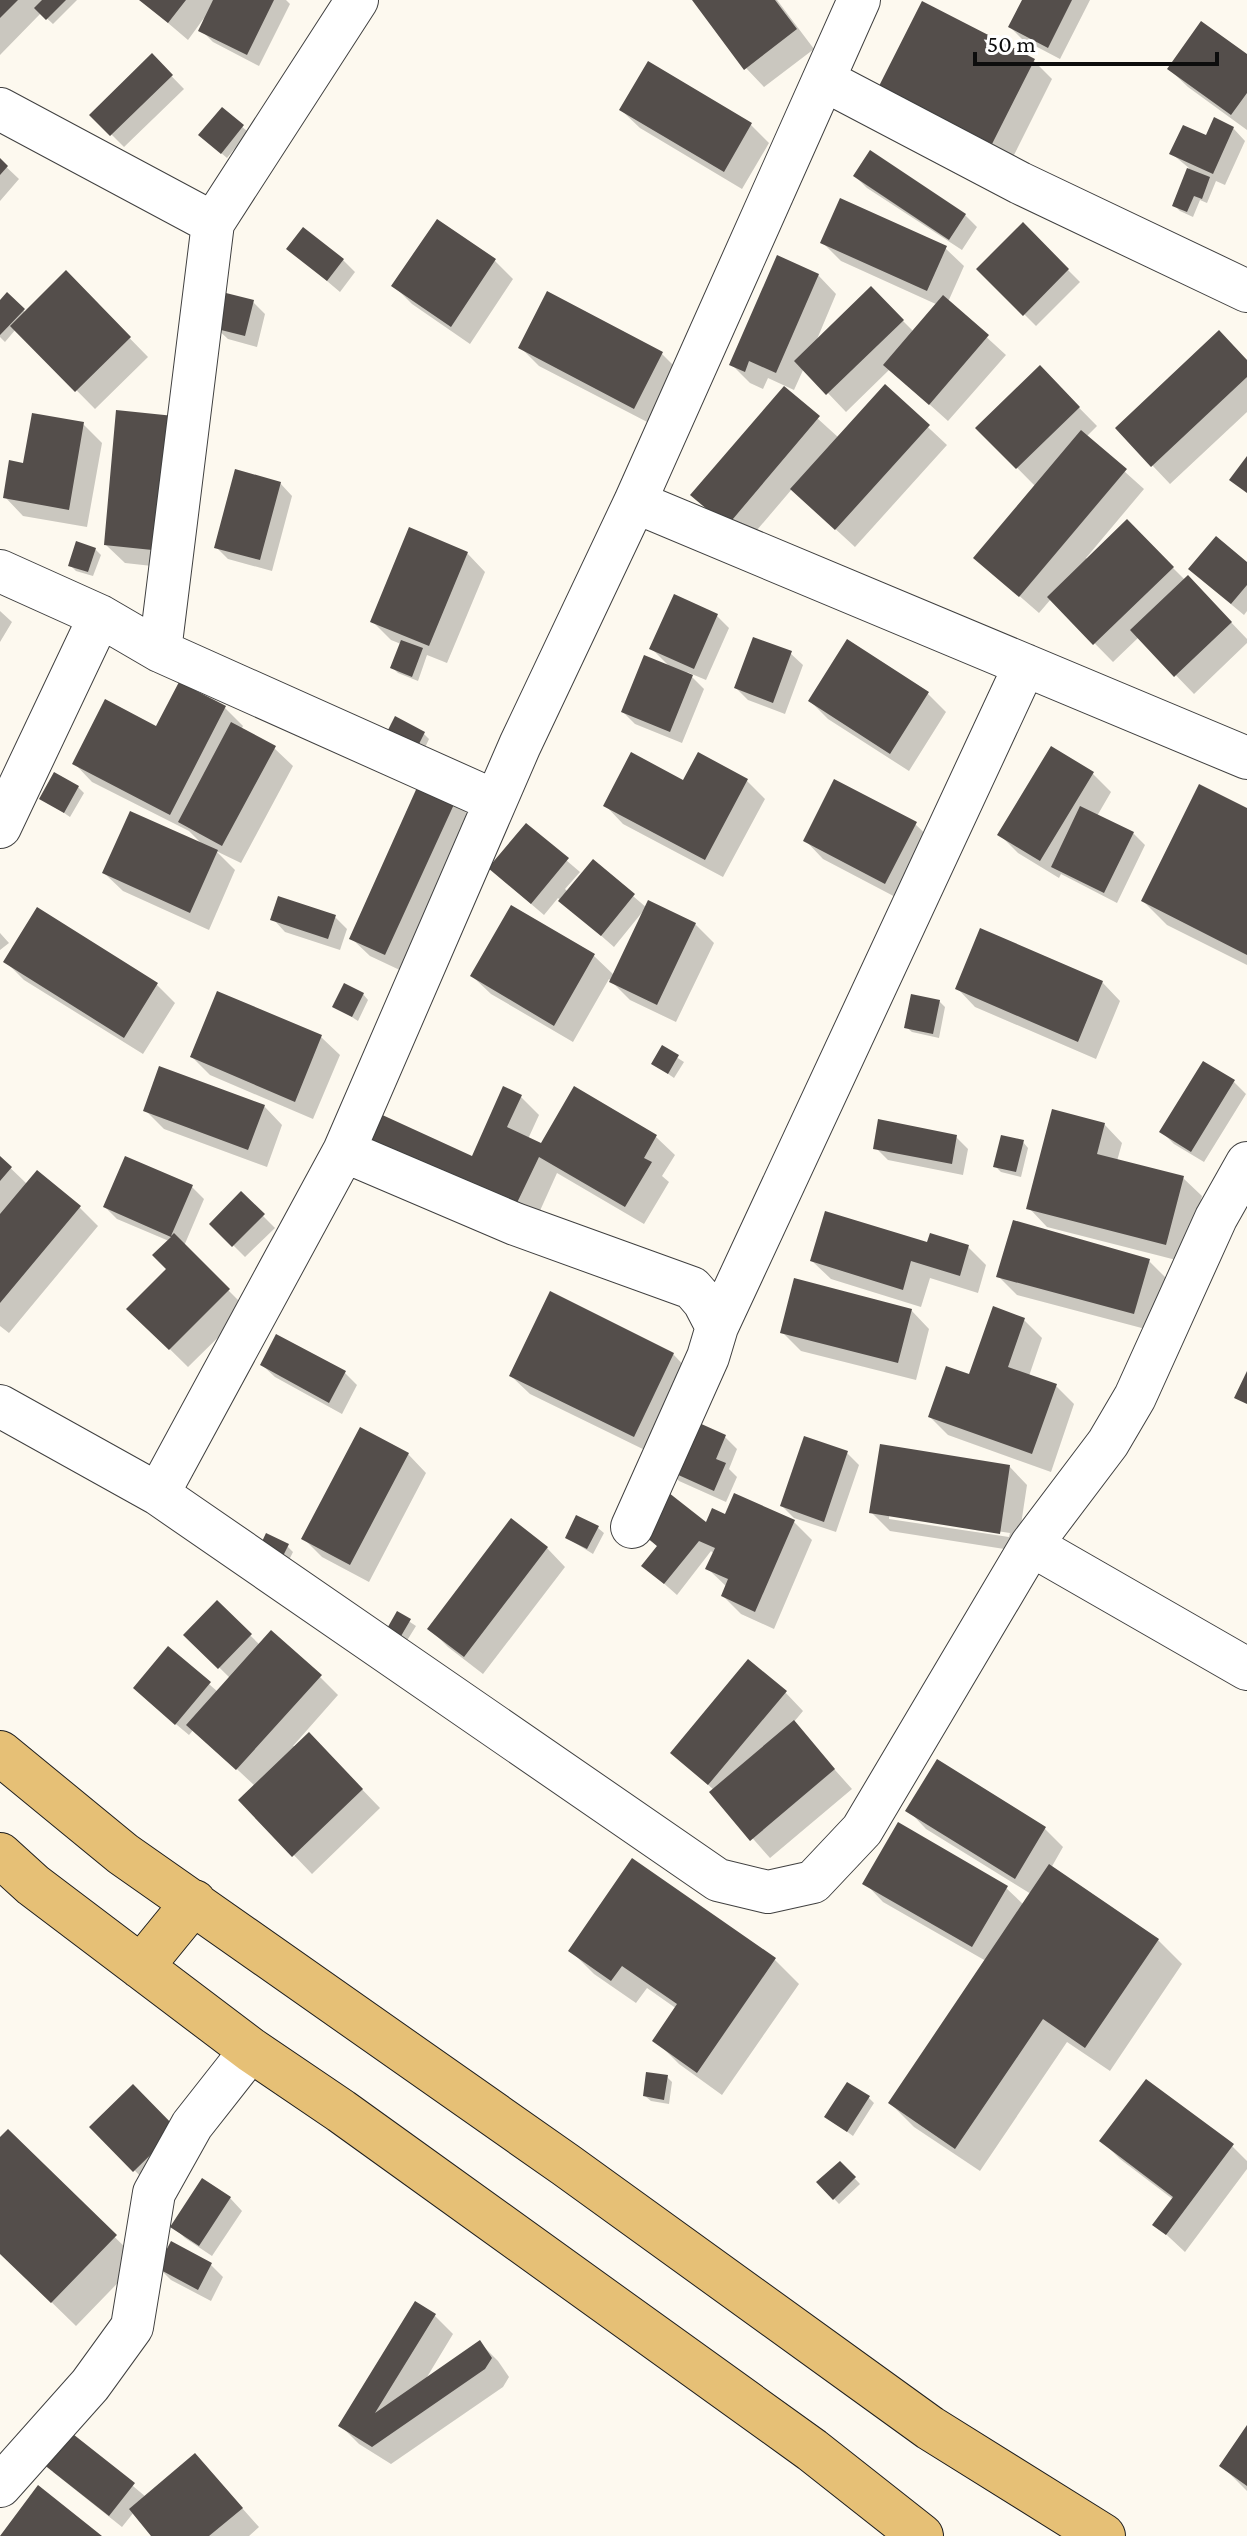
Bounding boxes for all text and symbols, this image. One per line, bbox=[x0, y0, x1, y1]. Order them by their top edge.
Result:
scale bar bbox=[975, 16, 1217, 66]
text: 50 m bbox=[987, 30, 1036, 57]

